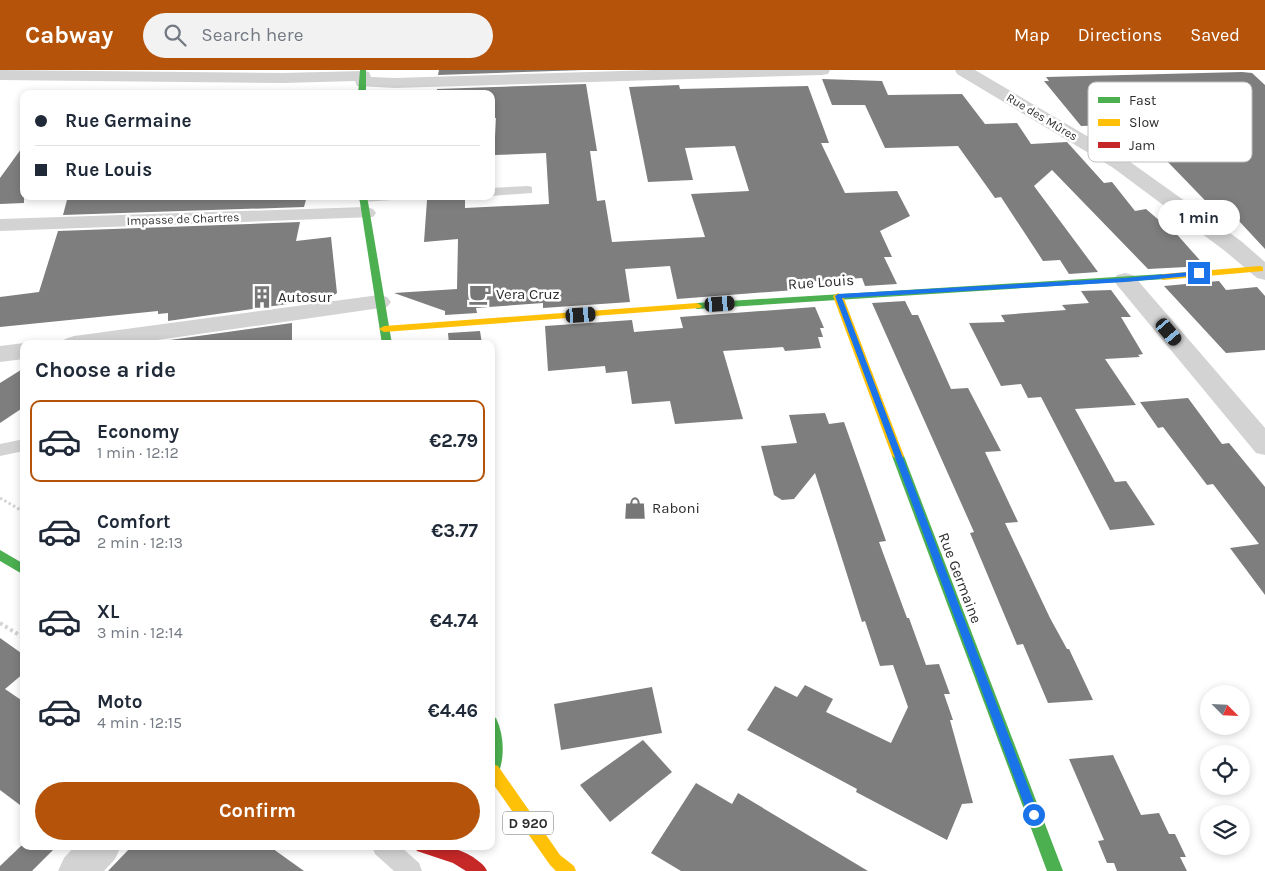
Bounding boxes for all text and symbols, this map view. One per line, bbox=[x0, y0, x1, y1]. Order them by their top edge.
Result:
search box bbox=[143, 13, 493, 58]
text: Cabway bbox=[25, 21, 113, 49]
icon: search bbox=[161, 21, 189, 49]
text: Search here bbox=[201, 24, 304, 46]
text: Map bbox=[1014, 24, 1050, 46]
text: Directions bbox=[1078, 24, 1162, 46]
text: Saved bbox=[1190, 24, 1240, 46]
legend bbox=[1088, 82, 1252, 162]
street label: Rue des Mûres bbox=[1004, 90, 1080, 144]
text: Fast bbox=[1129, 92, 1156, 109]
text: Rue Germaine bbox=[65, 110, 192, 132]
text: Slow bbox=[1129, 114, 1159, 131]
text: Jam bbox=[1129, 137, 1155, 154]
text: Rue Louis bbox=[65, 159, 152, 181]
callout: 1 min bbox=[1158, 200, 1240, 236]
text: 1 min bbox=[1179, 208, 1219, 227]
street label: Impasse de Chartres bbox=[126, 210, 240, 228]
route end bbox=[1188, 262, 1210, 284]
street label: Rue Louis bbox=[787, 271, 855, 293]
cafe icon: Vera Cruz bbox=[467, 281, 493, 307]
building icon: Autosur bbox=[249, 284, 275, 310]
place label: Vera Cruz bbox=[496, 285, 560, 303]
place label: Autosur bbox=[278, 288, 333, 306]
car bbox=[704, 295, 735, 313]
car bbox=[565, 306, 596, 324]
car bbox=[1153, 316, 1184, 348]
text: Choose a ride bbox=[35, 357, 176, 383]
icon: car bbox=[37, 419, 82, 464]
text: Economy bbox=[97, 421, 179, 443]
text: €2.79 bbox=[429, 430, 478, 452]
text: 1 min · 12:12 bbox=[97, 443, 179, 462]
shop icon: Raboni bbox=[622, 495, 648, 521]
place label: Raboni bbox=[652, 499, 700, 517]
icon: car bbox=[37, 509, 82, 554]
text: Comfort bbox=[97, 511, 171, 533]
text: €3.77 bbox=[431, 520, 478, 542]
street label: Rue Germaine bbox=[934, 530, 986, 626]
text: 2 min · 12:13 bbox=[97, 533, 183, 552]
icon: car bbox=[37, 599, 82, 644]
text: XL bbox=[97, 601, 119, 623]
text: €4.74 bbox=[430, 610, 478, 632]
text: 3 min · 12:14 bbox=[97, 623, 183, 642]
north arrow bbox=[1200, 685, 1250, 735]
map controls bbox=[1200, 685, 1250, 855]
icon: car bbox=[37, 689, 82, 734]
text: Moto bbox=[97, 691, 143, 713]
text: €4.46 bbox=[428, 700, 478, 722]
text: 4 min · 12:15 bbox=[97, 713, 182, 732]
button: locate bbox=[1200, 745, 1250, 795]
button: Confirm bbox=[35, 782, 480, 840]
route start bbox=[1023, 804, 1045, 826]
button: layers bbox=[1200, 805, 1250, 855]
road number: D 920 bbox=[503, 811, 553, 834]

